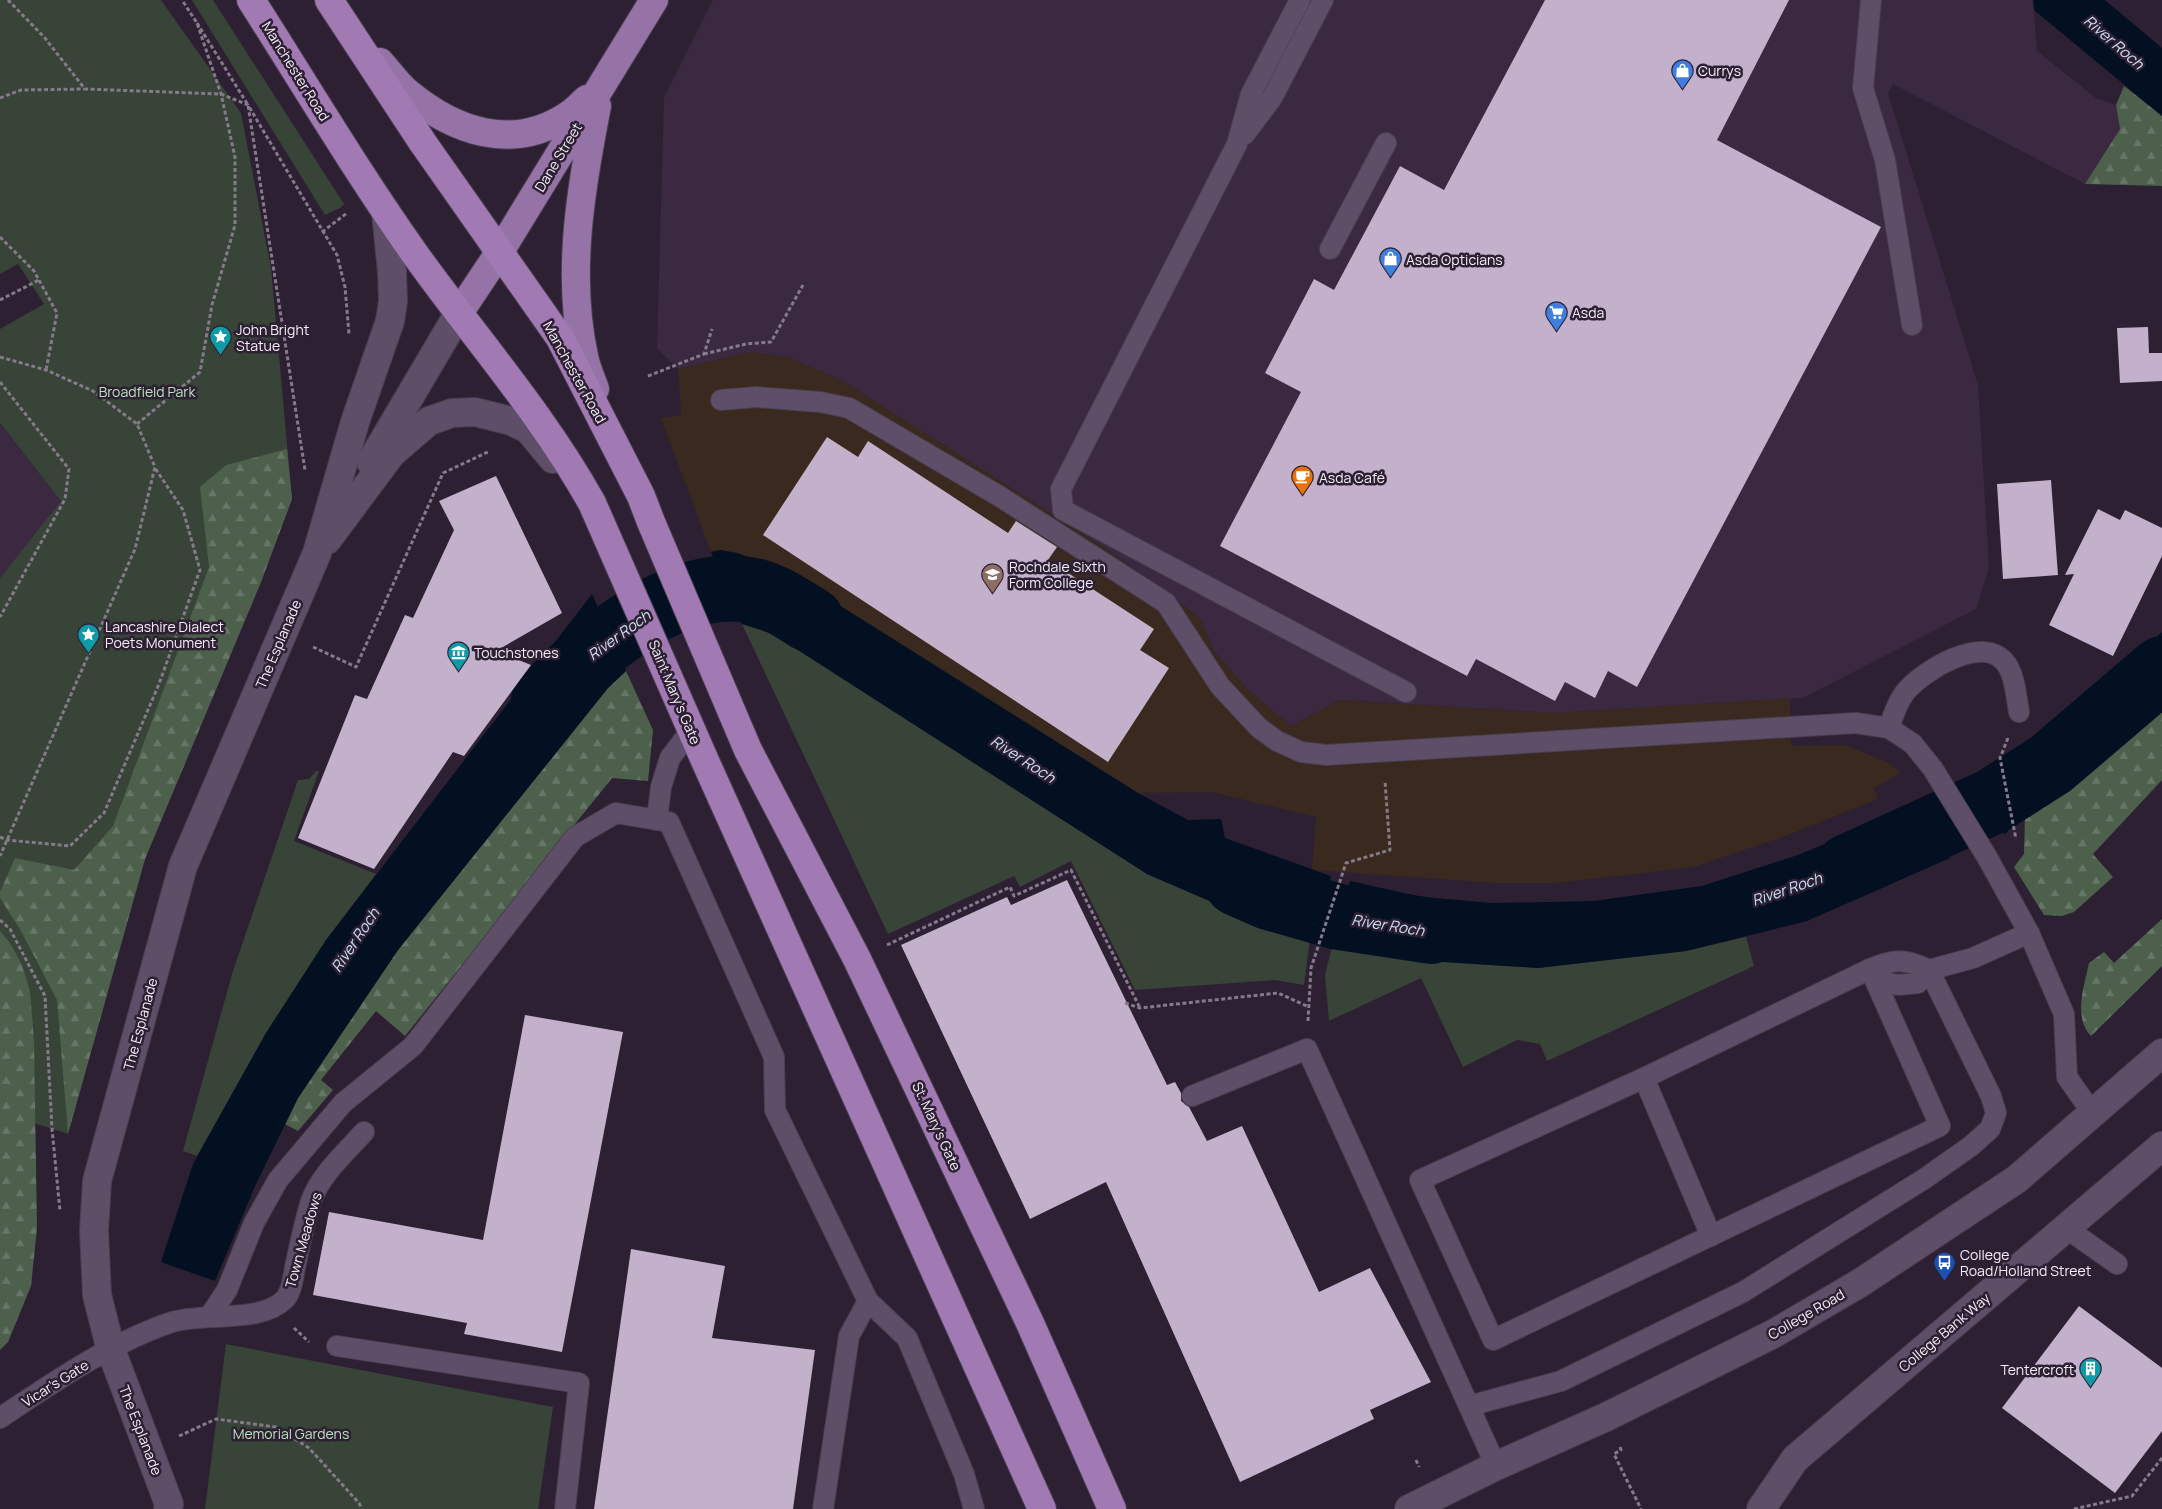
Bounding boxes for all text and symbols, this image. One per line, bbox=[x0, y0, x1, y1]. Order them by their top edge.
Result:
water label: River Roch bbox=[2080, 10, 2149, 75]
street label: Manchester Road bbox=[258, 18, 334, 124]
shop icon: Currys bbox=[1670, 58, 1694, 89]
place label: Currys bbox=[1698, 61, 1741, 80]
street label: Dane Street bbox=[530, 119, 586, 195]
shop icon: Asda Opticians bbox=[1378, 247, 1402, 278]
place label: Asda Opticians bbox=[1406, 250, 1503, 269]
supermarket icon: Asda bbox=[1544, 300, 1568, 331]
place label: Asda bbox=[1572, 303, 1604, 322]
street label: Manchester Road bbox=[539, 318, 611, 426]
place label: John Bright Statue bbox=[236, 320, 310, 355]
place icon: John Bright Statue bbox=[208, 325, 232, 356]
park label: Broadfield Park bbox=[99, 382, 196, 401]
cafe icon: Asda Café bbox=[1291, 465, 1315, 496]
place label: Asda Café bbox=[1319, 468, 1385, 487]
place label: Rochdale Sixth Form College bbox=[1009, 557, 1106, 592]
school or university icon: Rochdale Sixth Form College bbox=[981, 562, 1005, 593]
street label: The Esplanade bbox=[251, 597, 305, 691]
water label: River Roch bbox=[583, 604, 656, 665]
place label: Lancashire Dialect Poets Monument bbox=[105, 617, 224, 652]
place icon: Lancashire Dialect Poets Monument bbox=[77, 622, 101, 653]
street label: Saint Mary's Gate bbox=[644, 637, 706, 747]
museum icon: Touchstones bbox=[446, 640, 470, 671]
place label: Touchstones bbox=[474, 643, 559, 662]
water label: River Roch bbox=[987, 730, 1060, 788]
water label: River Roch bbox=[1749, 867, 1826, 911]
water label: River Roch bbox=[326, 903, 385, 976]
water label: River Roch bbox=[1350, 909, 1427, 941]
street label: The Esplanade bbox=[119, 976, 161, 1072]
street label: St. Mary's Gate bbox=[908, 1079, 966, 1173]
street label: Town Meadows bbox=[280, 1190, 326, 1290]
place label: College Road/Holland Street bbox=[1960, 1245, 2092, 1280]
bus stop icon: College Road/Holland Street bbox=[1932, 1250, 1956, 1281]
street label: College Road bbox=[1764, 1284, 1848, 1344]
street label: College Bank Way bbox=[1894, 1288, 1994, 1376]
street label: Vicar's Gate bbox=[18, 1355, 92, 1411]
building icon: Tentercroft bbox=[2078, 1357, 2102, 1388]
place label: Tentercroft bbox=[2001, 1360, 2074, 1379]
street label: The Esplanade bbox=[115, 1382, 167, 1478]
park label: Memorial Gardens bbox=[233, 1424, 349, 1443]

